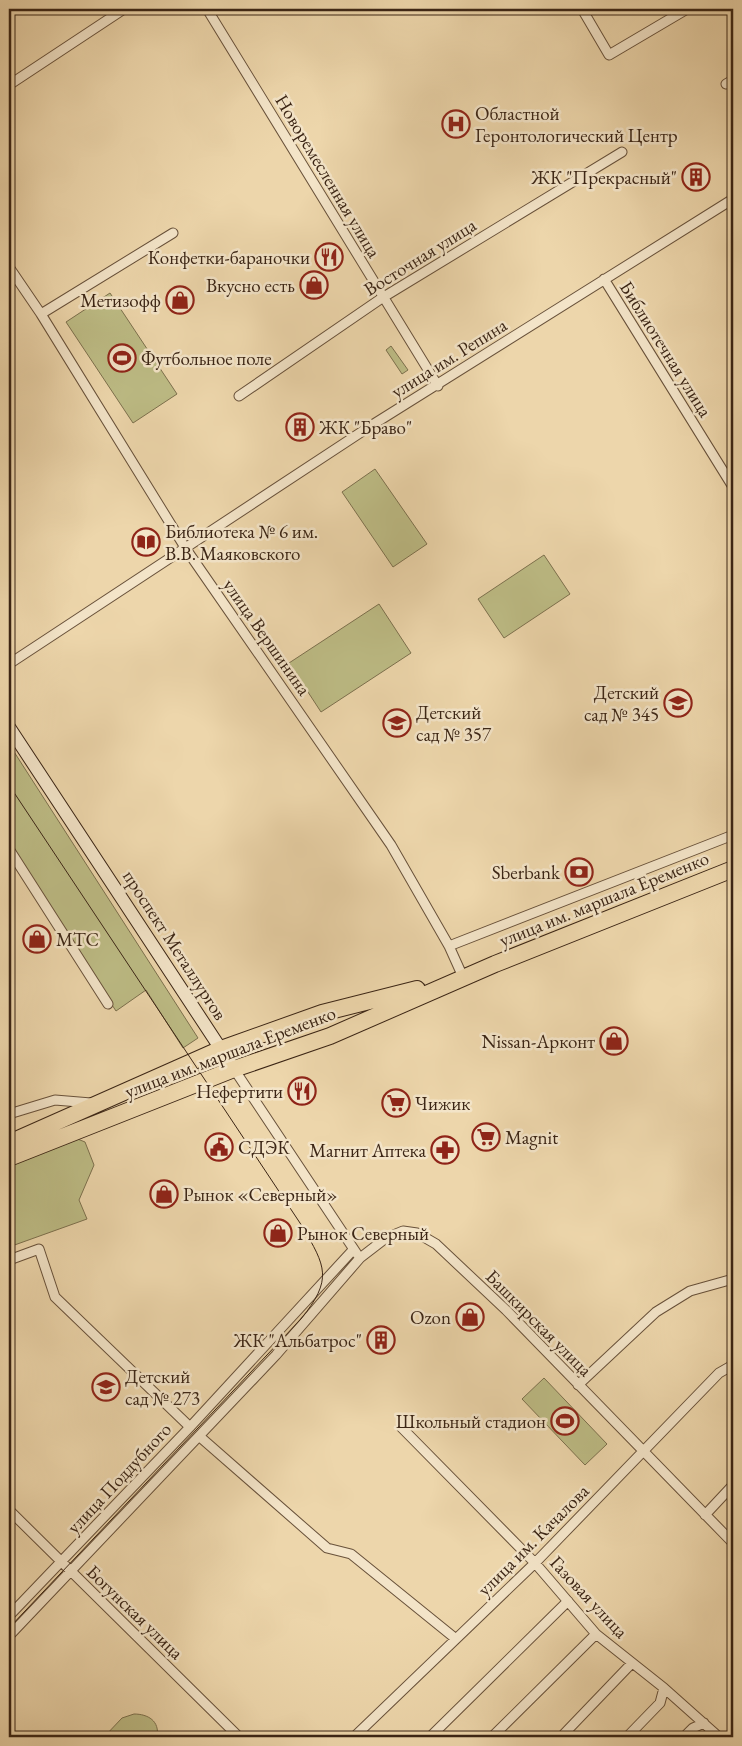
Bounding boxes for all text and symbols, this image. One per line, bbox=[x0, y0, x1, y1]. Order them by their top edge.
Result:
street label: Новоремесленная улица bbox=[269, 90, 387, 263]
place label: Областной Геронтологический Центр bbox=[475, 101, 678, 148]
hospital icon: Областной Геронтологический Центр bbox=[441, 109, 471, 139]
building icon: ЖК "Прекрасный" bbox=[681, 162, 711, 192]
place label: ЖК "Прекрасный" bbox=[530, 165, 677, 190]
street label: Восточная улица bbox=[359, 212, 481, 302]
restaurant icon: Конфетки-бараночки bbox=[314, 242, 344, 272]
place label: Конфетки-бараночки bbox=[148, 245, 310, 270]
shop icon: Вкусно есть bbox=[299, 270, 329, 300]
place label: Вкусно есть bbox=[206, 273, 295, 298]
street label: Библиотечная улица bbox=[614, 276, 718, 422]
shop icon: Метизофф bbox=[165, 285, 195, 315]
place label: Метизофф bbox=[80, 288, 161, 313]
street label: улица им. Репина bbox=[386, 312, 512, 404]
sports icon: Футбольное поле bbox=[107, 343, 137, 373]
place label: Футбольное поле bbox=[141, 346, 272, 371]
building icon: ЖК "Браво" bbox=[285, 412, 315, 442]
place label: ЖК "Браво" bbox=[318, 415, 412, 440]
place label: Библиотека № 6 им. В.В. Маяковского bbox=[165, 519, 318, 566]
library icon: Библиотека № 6 им. В.В. Маяковского bbox=[131, 527, 161, 557]
street label: улица Вершинина bbox=[217, 574, 317, 701]
place label: Детский сад № 345 bbox=[584, 680, 659, 727]
school or university icon: Детский сад № 345 bbox=[663, 688, 693, 718]
place label: Детский сад № 357 bbox=[416, 700, 492, 747]
school or university icon: Детский сад № 357 bbox=[382, 708, 412, 738]
street label: улица им. маршала Еременко bbox=[495, 845, 713, 953]
bank icon: Sberbank bbox=[564, 857, 594, 887]
place label: Sberbank bbox=[492, 860, 561, 885]
street label: проспект Металлургов bbox=[117, 865, 233, 1025]
shop icon: МТС bbox=[22, 924, 52, 954]
place label: МТС bbox=[56, 927, 99, 952]
street label: улица им. маршала Еременко bbox=[121, 1000, 339, 1104]
shop icon: Nissan-Арконт bbox=[599, 1026, 629, 1056]
place label: Nissan-Арконт bbox=[481, 1029, 595, 1054]
restaurant icon: Нефертити bbox=[287, 1076, 317, 1106]
place label: Нефертити bbox=[196, 1079, 283, 1104]
supermarket icon: Чижик bbox=[381, 1088, 411, 1118]
place label: Чижик bbox=[415, 1091, 470, 1116]
supermarket icon: Magnit bbox=[471, 1122, 501, 1152]
place label: Magnit bbox=[505, 1125, 558, 1150]
public building icon: СДЭК bbox=[204, 1132, 234, 1162]
place label: СДЭК bbox=[238, 1135, 290, 1160]
pharmacy icon: Магнит Аптека bbox=[430, 1135, 460, 1165]
place label: Магнит Аптека bbox=[309, 1138, 426, 1163]
shop icon: Рынок «Северный» bbox=[149, 1179, 179, 1209]
place label: Рынок «Северный» bbox=[183, 1182, 338, 1207]
shop icon: Рынок Северный bbox=[263, 1218, 293, 1248]
place label: Рынок Северный bbox=[297, 1221, 429, 1246]
street label: Башкирская улица bbox=[480, 1264, 598, 1382]
shop icon: Ozon bbox=[455, 1302, 485, 1332]
place label: Ozon bbox=[410, 1305, 451, 1330]
building icon: ЖК "Альбатрос" bbox=[366, 1325, 396, 1355]
place label: ЖК "Альбатрос" bbox=[233, 1328, 362, 1353]
place label: Детский сад № 273 bbox=[125, 1364, 200, 1411]
school or university icon: Детский сад № 273 bbox=[91, 1372, 121, 1402]
sports icon: Школьный стадион bbox=[550, 1406, 580, 1436]
place label: Школьный стадион bbox=[396, 1409, 546, 1434]
street label: улица Поддубного bbox=[61, 1417, 177, 1539]
street label: улица им. Качалова bbox=[472, 1478, 595, 1601]
street label: Газовая улица bbox=[544, 1550, 634, 1644]
street label: Богунская улица bbox=[81, 1559, 189, 1665]

